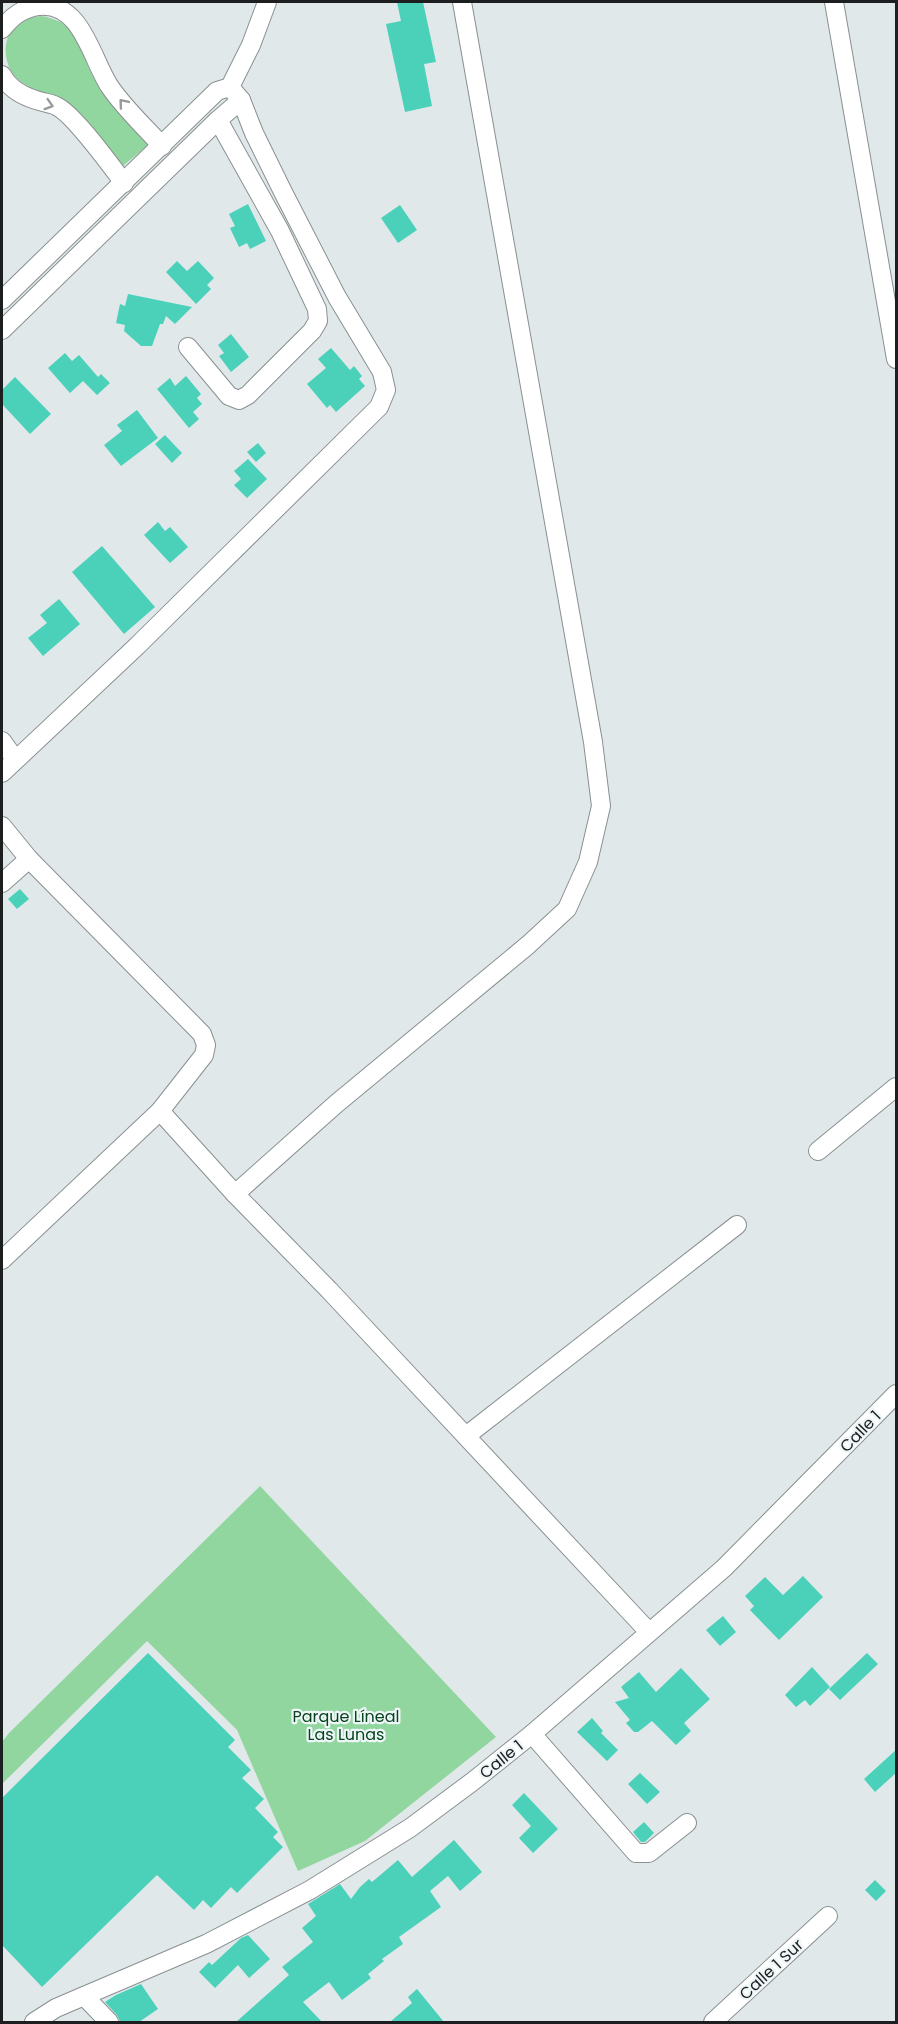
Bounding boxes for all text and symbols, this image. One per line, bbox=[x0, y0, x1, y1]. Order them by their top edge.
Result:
one-way arrow bbox=[43, 98, 54, 110]
one-way arrow bbox=[119, 99, 130, 110]
street label: Calle 1 bbox=[835, 1405, 886, 1457]
park label: Parque Líneal Las Lunas bbox=[292, 1705, 400, 1746]
street label: Calle 1 bbox=[475, 1735, 528, 1784]
street label: Calle 1 Sur bbox=[734, 1934, 809, 2005]

